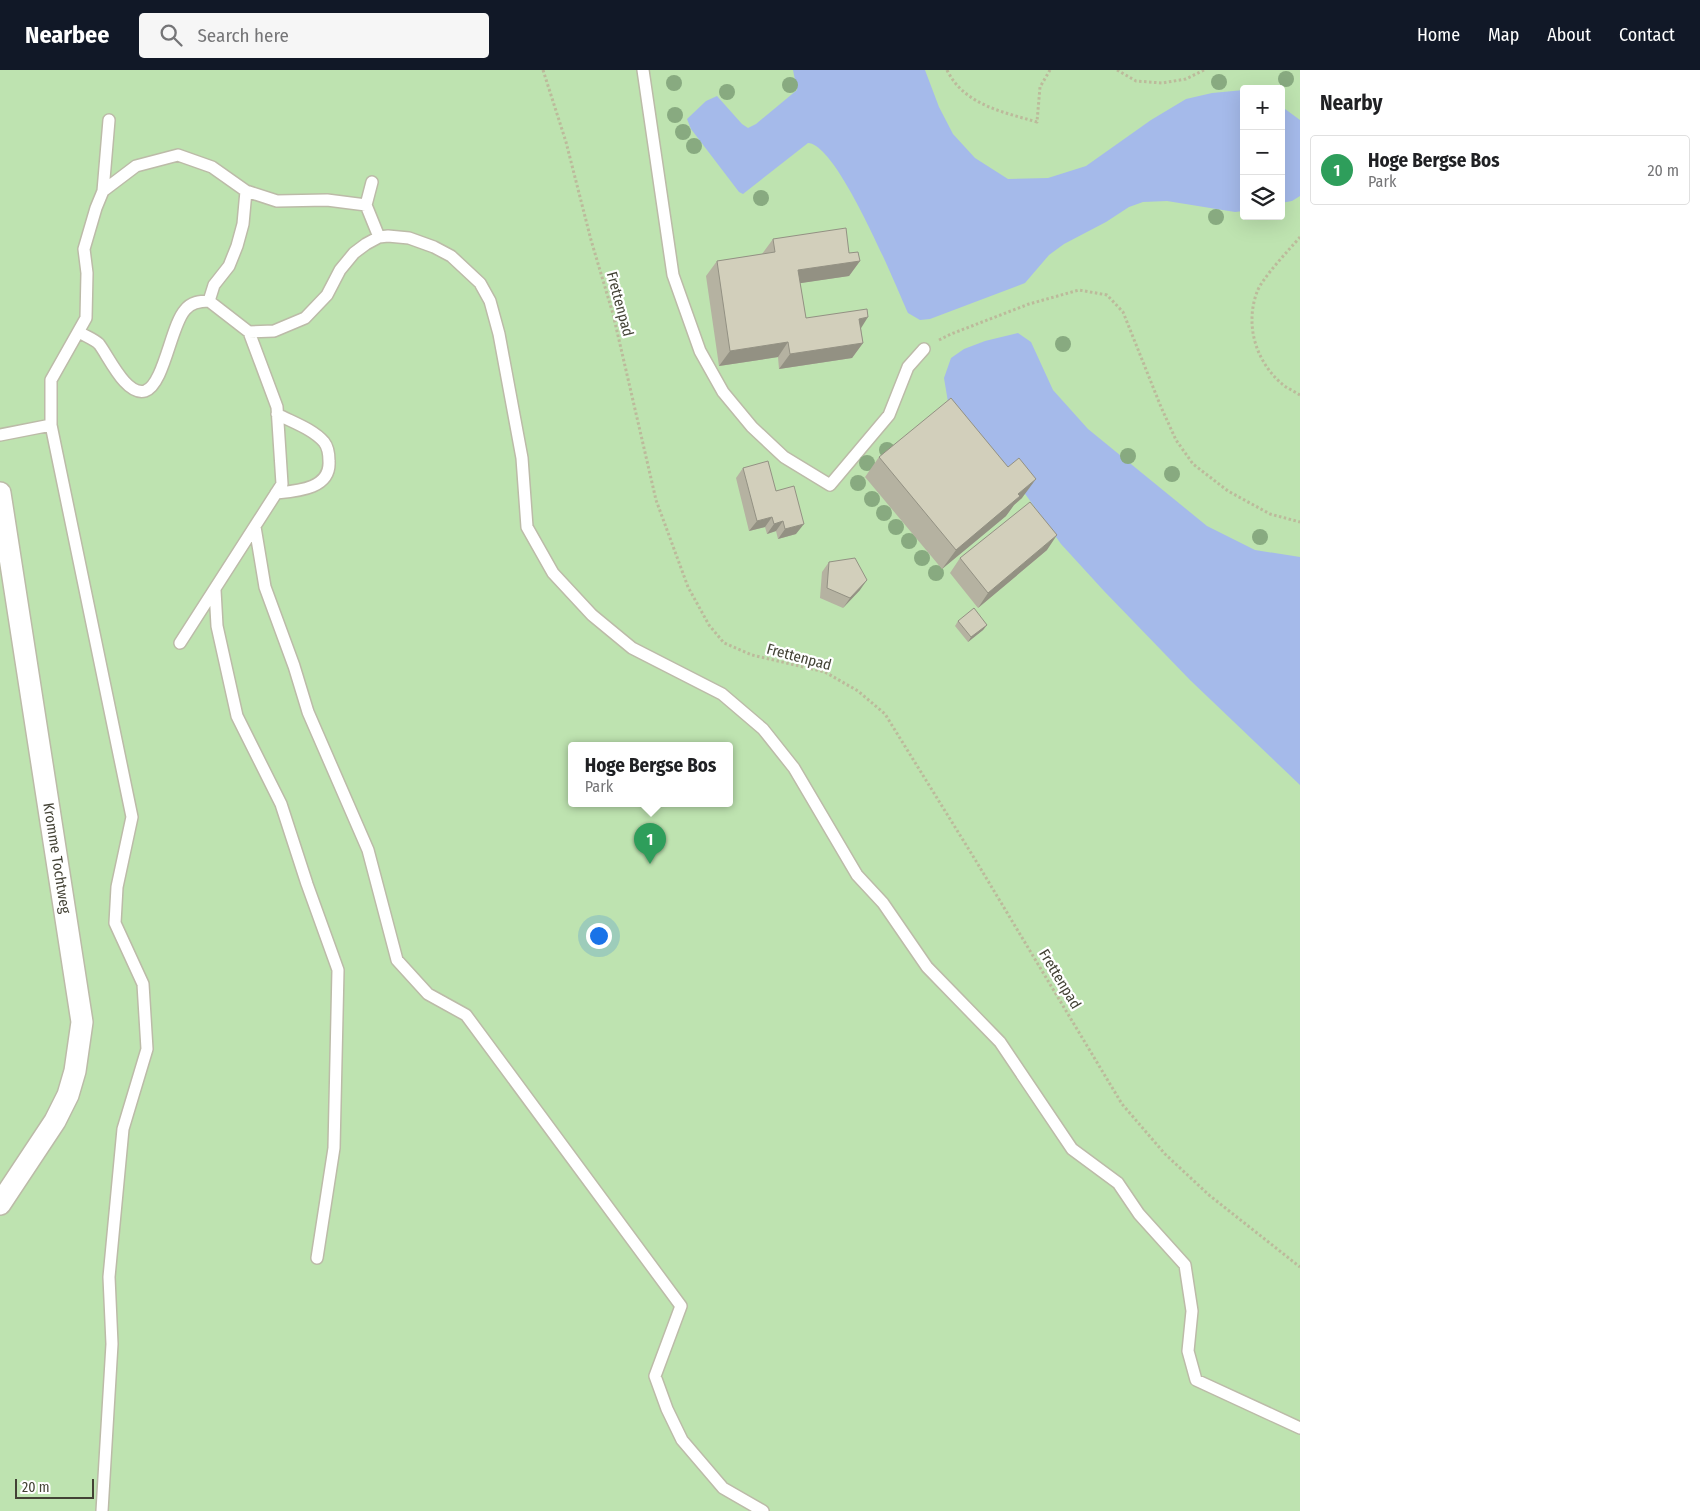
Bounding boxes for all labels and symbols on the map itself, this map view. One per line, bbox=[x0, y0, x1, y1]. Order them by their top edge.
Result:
street label: Frettenpad bbox=[603, 270, 637, 338]
street label: Frettenpad bbox=[765, 640, 833, 674]
street label: Kromme Tochtweg bbox=[39, 801, 75, 915]
pin: 1 bbox=[634, 823, 666, 864]
your location bbox=[586, 923, 612, 949]
street label: Frettenpad bbox=[1035, 946, 1085, 1012]
scale bar bbox=[15, 1476, 94, 1499]

